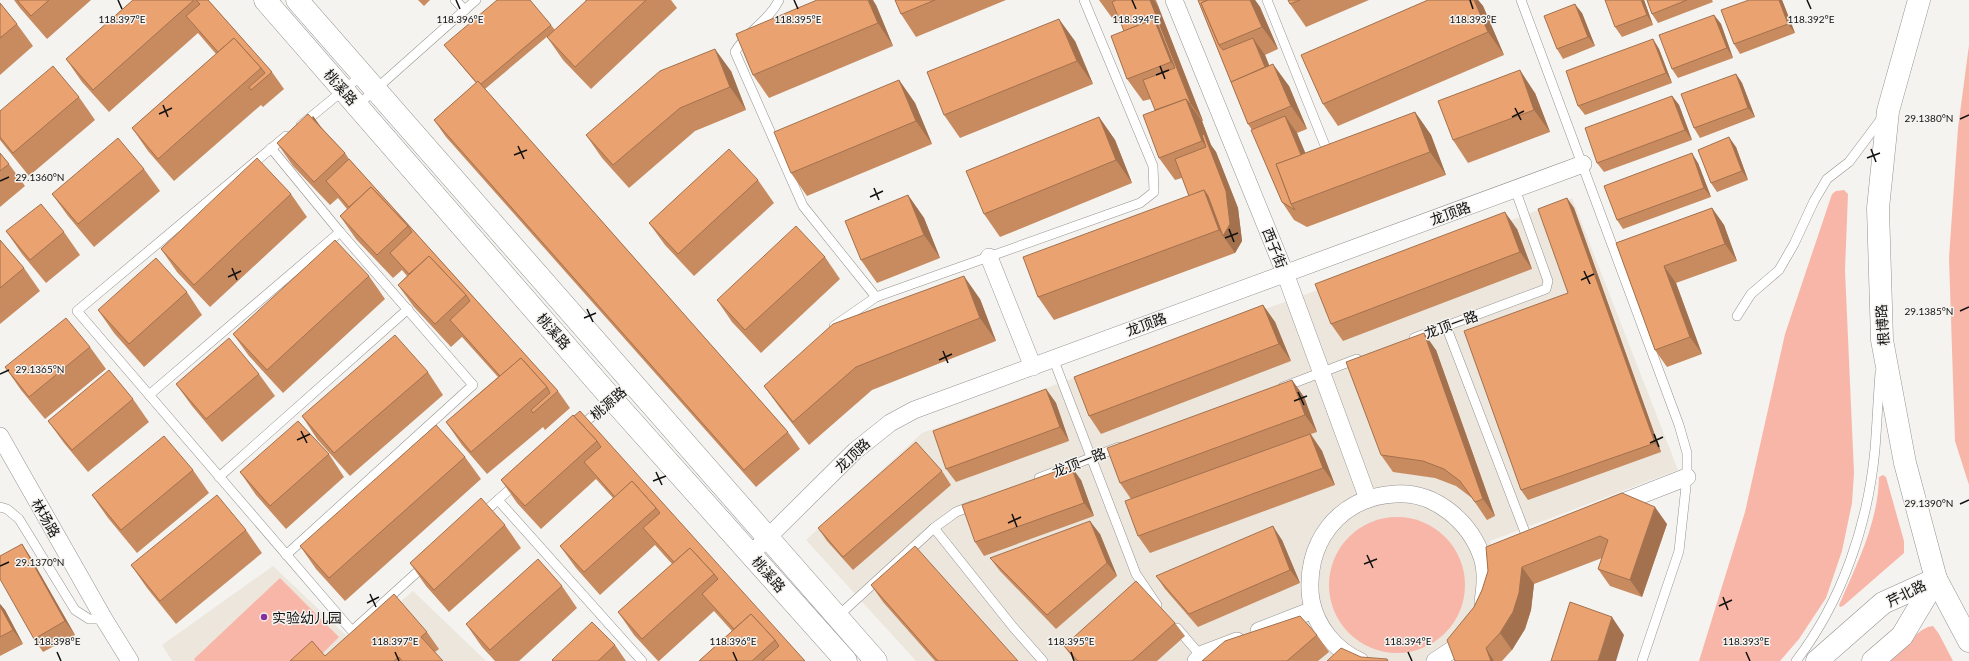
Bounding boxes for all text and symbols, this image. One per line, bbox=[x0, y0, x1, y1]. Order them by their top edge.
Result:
text: 118.397°E bbox=[98, 13, 146, 25]
text: 118.396°E bbox=[436, 13, 484, 25]
text: 118.395°E bbox=[774, 13, 822, 25]
text: 118.394°E bbox=[1112, 13, 1160, 25]
text: 118.393°E bbox=[1449, 13, 1497, 25]
text: 118.392°E bbox=[1787, 13, 1835, 25]
street label: 桃溪路 bbox=[321, 66, 361, 108]
text: 29.1380°N bbox=[1905, 112, 1953, 124]
text: 29.1360°N bbox=[16, 171, 64, 183]
street label: 龙顶路 bbox=[1427, 198, 1473, 228]
street label: 西子街 bbox=[1259, 225, 1291, 271]
street label: 根博路 bbox=[1872, 303, 1892, 347]
text: 29.1385°N bbox=[1905, 305, 1953, 317]
street label: 龙顶一路 bbox=[1422, 306, 1480, 342]
street label: 龙顶路 bbox=[1123, 309, 1169, 339]
street label: 桃溪路 bbox=[534, 310, 574, 352]
text: 29.1365°N bbox=[16, 363, 64, 375]
street label: 桃源路 bbox=[587, 383, 629, 423]
street label: 龙顶路 bbox=[831, 434, 873, 476]
street label: 龙顶一路 bbox=[1050, 444, 1108, 480]
street label: 林场路 bbox=[28, 496, 64, 540]
text: 29.1390°N bbox=[1905, 497, 1953, 509]
street label: 桃溪路 bbox=[749, 553, 789, 595]
text: 29.1370°N bbox=[16, 556, 64, 568]
street label: 芹北路 bbox=[1883, 576, 1929, 610]
place label: 实验幼儿园 bbox=[272, 609, 342, 626]
marker: 实验幼儿园 bbox=[259, 612, 269, 622]
text: 118.398°E bbox=[33, 635, 81, 647]
text: 118.397°E bbox=[371, 635, 419, 647]
text: 118.396°E bbox=[709, 635, 757, 647]
text: 118.395°E bbox=[1047, 635, 1095, 647]
text: 118.394°E bbox=[1384, 635, 1432, 647]
text: 118.393°E bbox=[1722, 635, 1770, 647]

